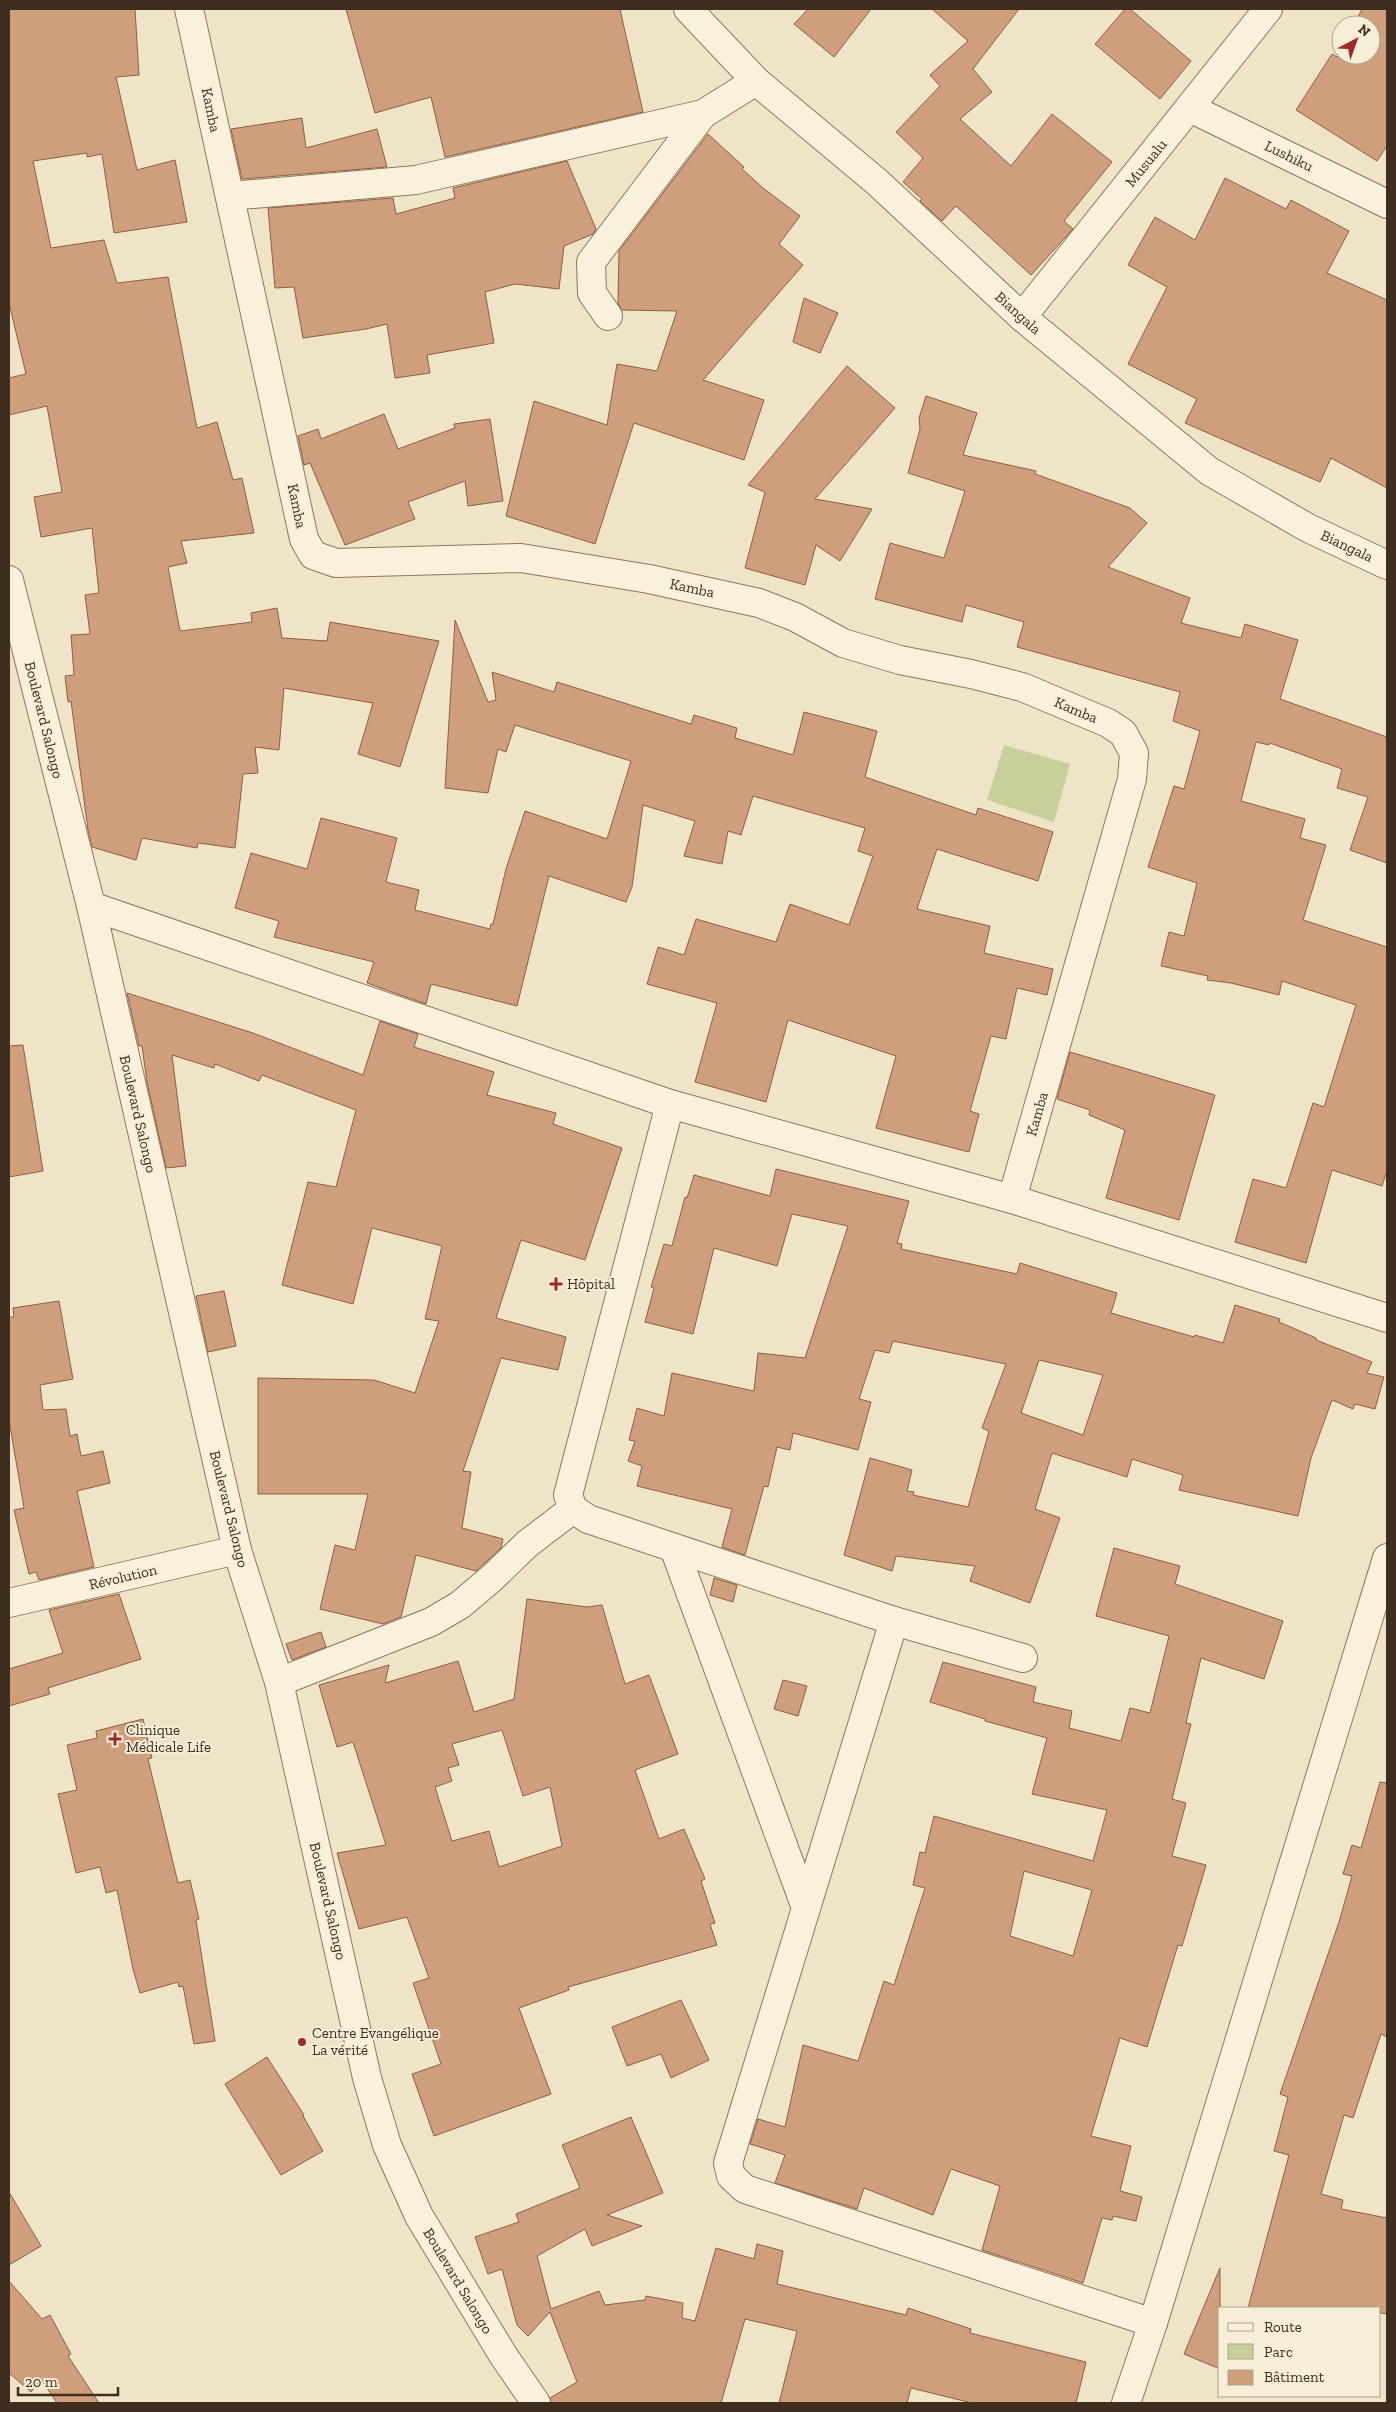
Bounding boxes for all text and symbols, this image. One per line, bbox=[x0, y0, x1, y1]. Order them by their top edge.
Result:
north arrow bbox=[1331, 15, 1381, 65]
text: N bbox=[1355, 21, 1374, 41]
street label: Kamba bbox=[198, 86, 224, 134]
street label: Musualu bbox=[1121, 135, 1171, 190]
street label: Lushiku bbox=[1262, 137, 1317, 176]
street label: Biangala bbox=[991, 288, 1045, 338]
street label: Kamba bbox=[284, 482, 310, 530]
street label: Biangala bbox=[1318, 526, 1376, 566]
street label: Kamba bbox=[668, 575, 716, 601]
street label: Boulevard Salongo bbox=[21, 660, 67, 781]
street label: Kamba bbox=[1052, 693, 1100, 727]
street label: Boulevard Salongo bbox=[116, 1053, 160, 1175]
street label: Kamba bbox=[1022, 1090, 1052, 1138]
place label: Hôpital bbox=[567, 1275, 615, 1293]
marker: Hôpital bbox=[549, 1277, 563, 1291]
street label: Boulevard Salongo bbox=[206, 1449, 252, 1570]
street label: Révolution bbox=[87, 1560, 159, 1594]
place label: Clinique Médicale Life bbox=[126, 1721, 211, 1756]
marker: Clinique Médicale Life bbox=[108, 1732, 122, 1746]
street label: Boulevard Salongo bbox=[306, 1840, 350, 1962]
place label: Centre Evangélique La vérité bbox=[312, 2024, 439, 2059]
marker: Centre Evangélique La vérité bbox=[296, 2036, 308, 2048]
street label: Boulevard Salongo bbox=[419, 2225, 497, 2337]
legend bbox=[1218, 2307, 1381, 2397]
text: Route bbox=[1264, 2318, 1302, 2336]
text: Parc bbox=[1264, 2343, 1293, 2361]
scale bar bbox=[18, 2364, 118, 2396]
text: Bâtiment bbox=[1264, 2368, 1325, 2386]
text: 20 m bbox=[25, 2373, 58, 2391]

